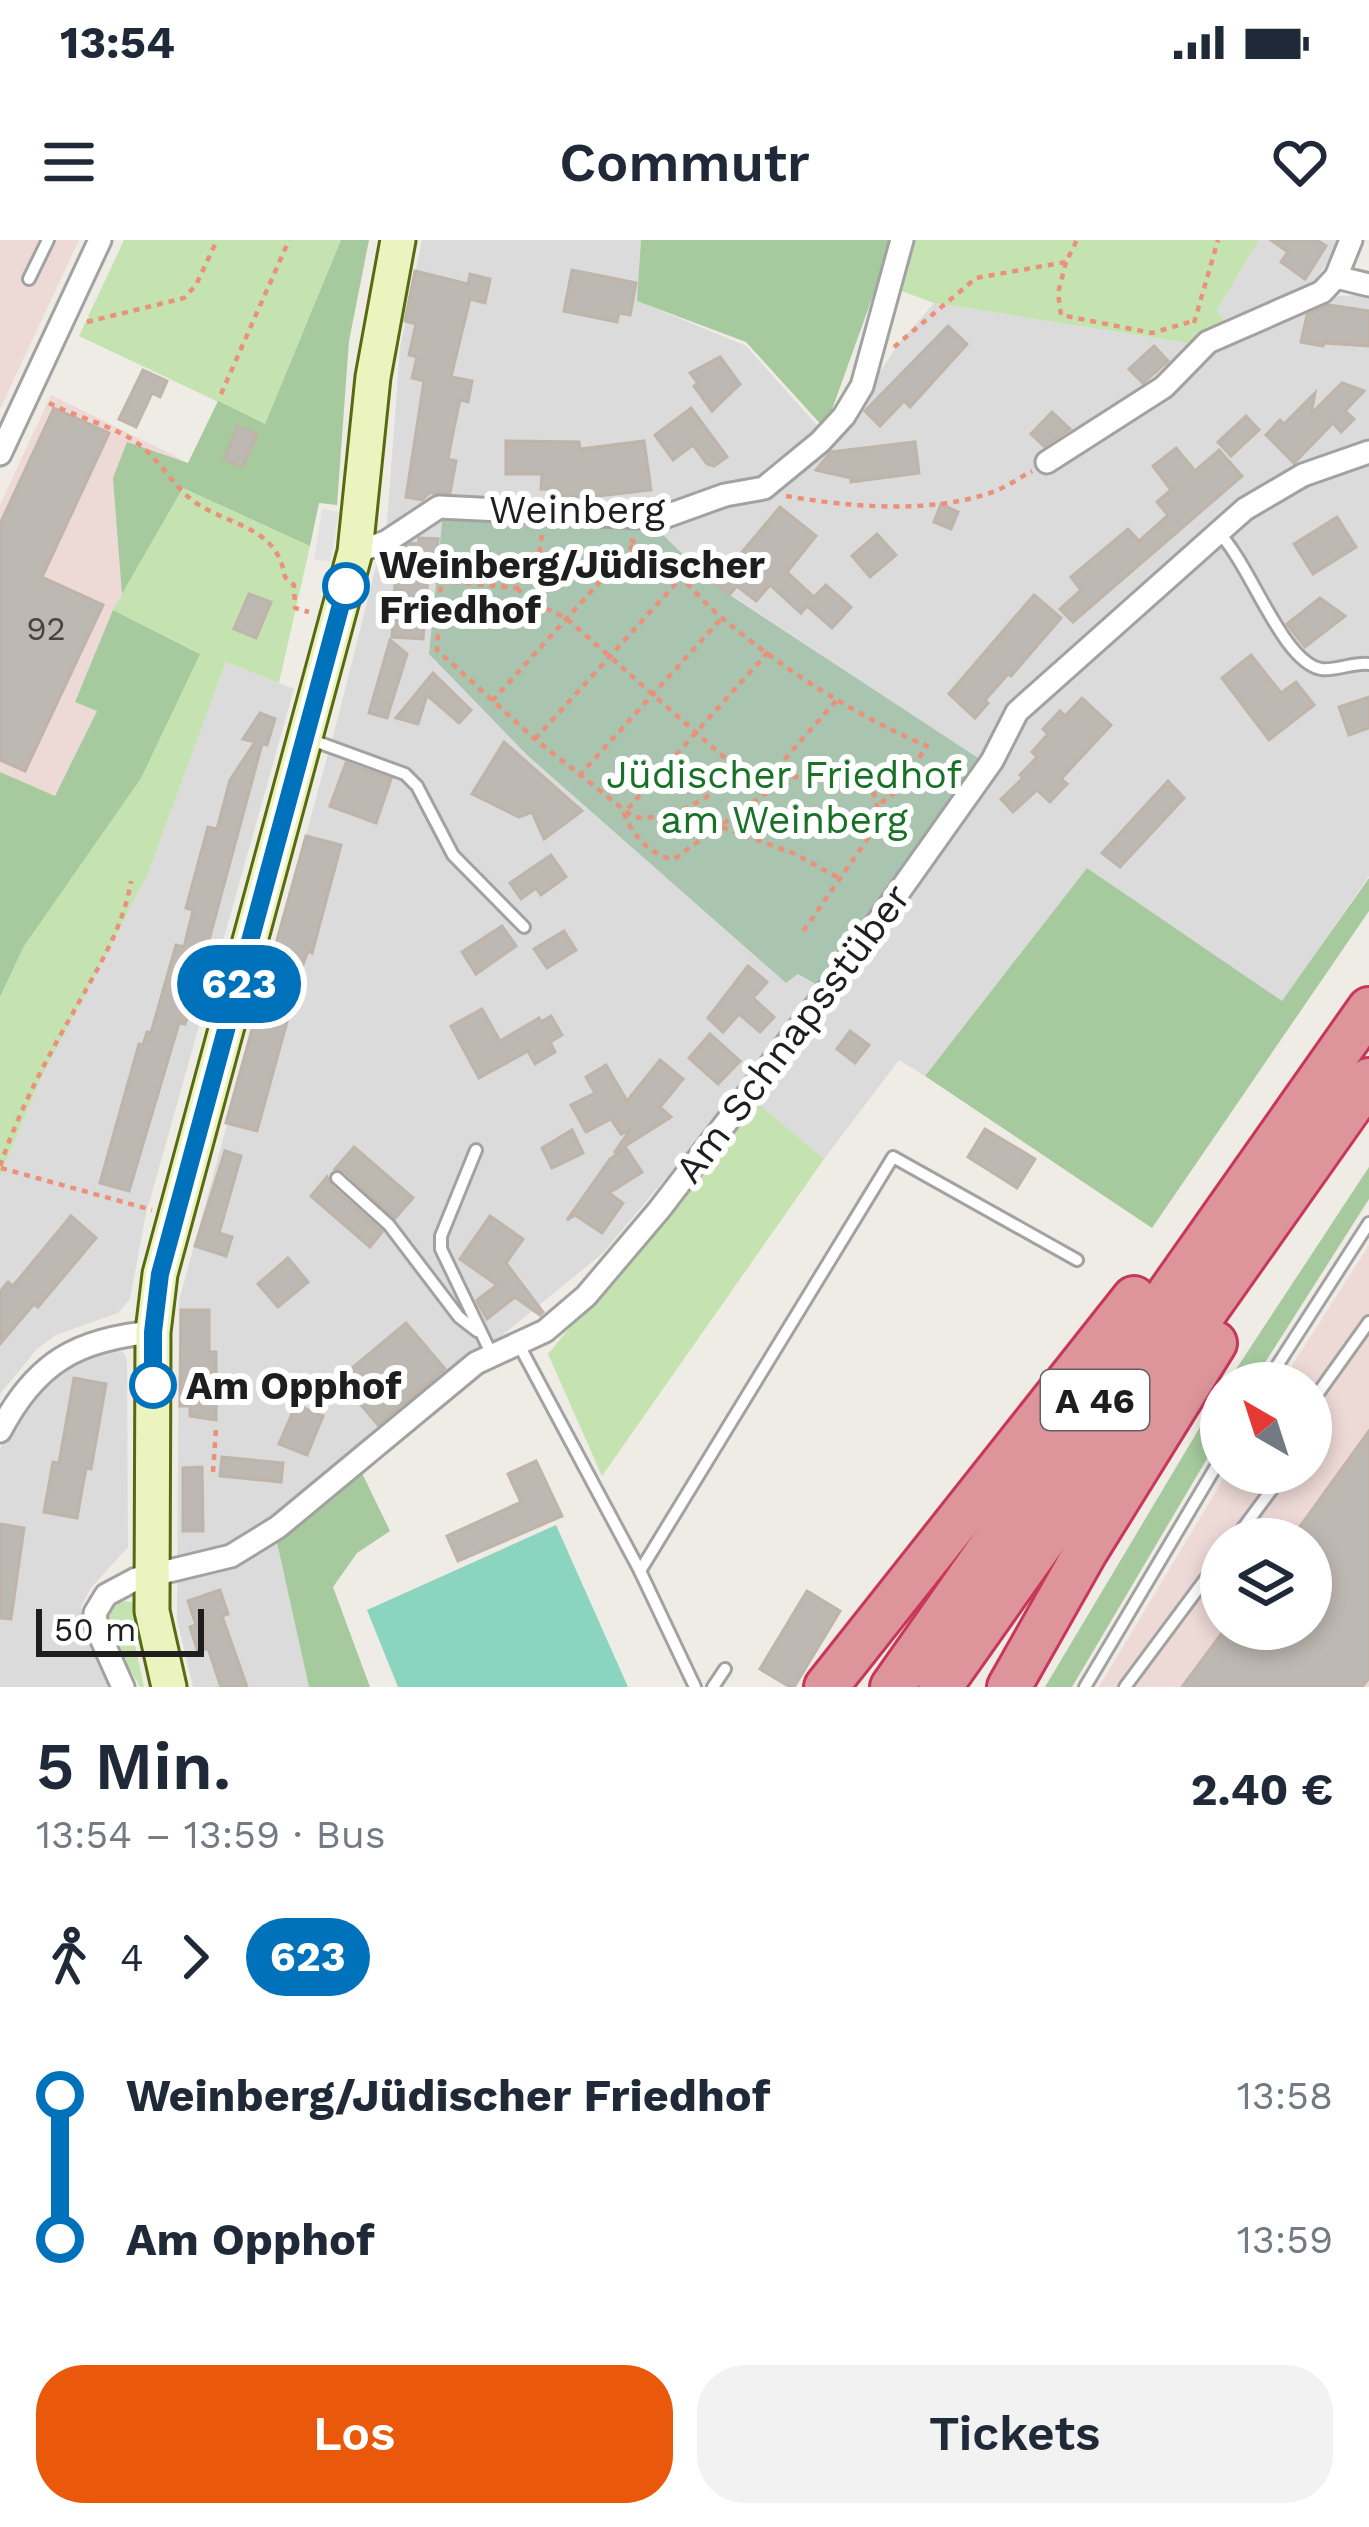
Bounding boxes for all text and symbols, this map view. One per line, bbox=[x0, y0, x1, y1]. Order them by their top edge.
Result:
text: 13:54 bbox=[60, 16, 175, 69]
icon: menu bbox=[36, 129, 102, 195]
icon: heart bbox=[1267, 129, 1333, 195]
text: Commutr bbox=[559, 131, 810, 194]
street label: Weinberg bbox=[489, 487, 665, 532]
place label: Weinberg/Jüdischer Friedhof bbox=[379, 542, 765, 632]
marker: Weinberg/Jüdischer Friedhof bbox=[324, 564, 368, 608]
house number: 92 bbox=[26, 609, 66, 648]
park label: Jüdischer Friedhof am Weinberg bbox=[606, 752, 962, 842]
street label: Am Schnapsstüber bbox=[665, 875, 919, 1191]
line badge: 623 bbox=[170, 945, 308, 1023]
text: 623 bbox=[201, 959, 277, 1008]
north arrow bbox=[1200, 1362, 1332, 1494]
map controls bbox=[1200, 1362, 1332, 1650]
marker: Am Opphof bbox=[131, 1363, 175, 1407]
place label: Am Opphof bbox=[186, 1363, 402, 1408]
road number: A 46 bbox=[1041, 1370, 1149, 1430]
button: layers bbox=[1200, 1518, 1332, 1650]
scale bar bbox=[36, 1603, 204, 1656]
text: 50 m bbox=[54, 1610, 136, 1649]
text: 5 Min. bbox=[36, 1728, 231, 1805]
text: 2.40 € bbox=[1191, 1763, 1333, 1816]
text: 13:54 – 13:59 · Bus bbox=[36, 1812, 385, 1857]
icon: walk bbox=[36, 1924, 102, 1990]
icon: forward bbox=[162, 1924, 228, 1990]
text: 623 bbox=[270, 1932, 346, 1981]
text: 4 bbox=[120, 1935, 144, 1980]
text: Weinberg/Jüdischer Friedhof bbox=[126, 2069, 770, 2122]
text: 13:58 bbox=[1237, 2073, 1333, 2118]
text: Am Opphof bbox=[126, 2213, 375, 2266]
text: 13:59 bbox=[1237, 2217, 1333, 2262]
button: Los bbox=[36, 2365, 673, 2503]
button: Tickets bbox=[697, 2365, 1333, 2503]

